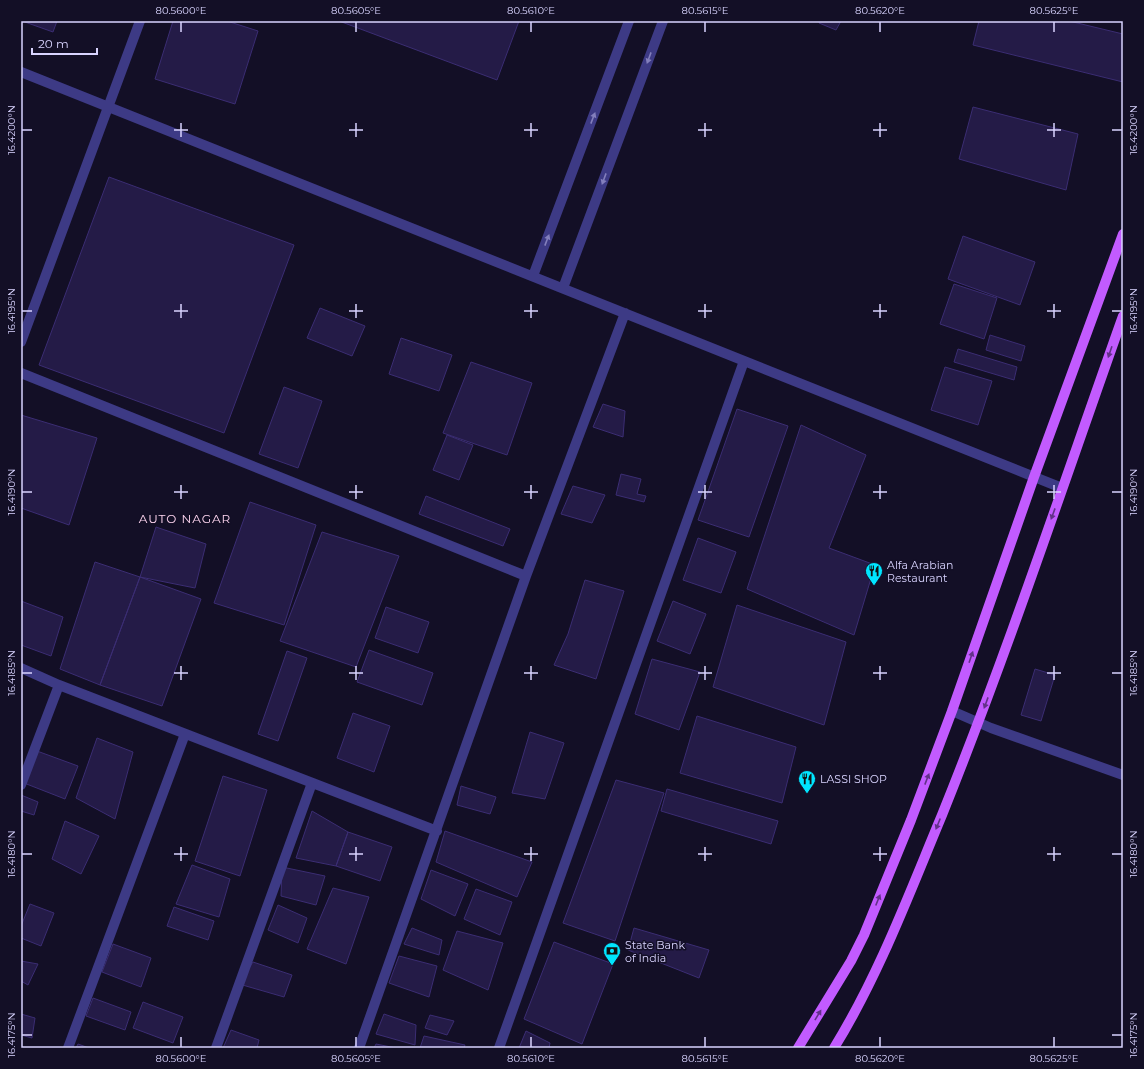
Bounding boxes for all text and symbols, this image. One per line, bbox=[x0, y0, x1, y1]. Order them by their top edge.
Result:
text: 80.5600°E bbox=[156, 4, 207, 17]
text: 80.5605°E bbox=[331, 4, 381, 17]
text: 80.5610°E bbox=[507, 4, 555, 17]
text: 80.5615°E bbox=[682, 4, 729, 17]
text: 80.5620°E bbox=[855, 4, 905, 17]
text: 80.5625°E bbox=[1030, 4, 1079, 17]
scale bar bbox=[32, 30, 97, 56]
text: 20 m bbox=[38, 36, 69, 51]
one-way arrow bbox=[646, 52, 652, 64]
text: 16.4200°N bbox=[5, 105, 18, 155]
text: 16.4200°N bbox=[1127, 105, 1140, 155]
one-way arrow bbox=[590, 112, 596, 124]
one-way arrow bbox=[600, 174, 606, 186]
one-way arrow bbox=[544, 233, 550, 245]
text: 16.4195°N bbox=[5, 288, 18, 334]
text: 16.4195°N bbox=[1127, 288, 1140, 334]
one-way arrow bbox=[1107, 347, 1113, 359]
text: 16.4190°N bbox=[5, 469, 18, 515]
text: 16.4190°N bbox=[1127, 469, 1140, 515]
one-way arrow bbox=[1049, 509, 1055, 521]
district label: AUTO NAGAR bbox=[139, 511, 231, 526]
place label: Alfa Arabian Restaurant bbox=[887, 558, 954, 585]
restaurant icon: Alfa Arabian Restaurant bbox=[864, 561, 884, 586]
text: 16.4185°N bbox=[5, 650, 18, 696]
text: 16.4185°N bbox=[1127, 650, 1140, 696]
one-way arrow bbox=[968, 651, 974, 663]
one-way arrow bbox=[983, 697, 989, 709]
restaurant icon: LASSI SHOP bbox=[797, 769, 817, 794]
place label: LASSI SHOP bbox=[820, 772, 887, 786]
one-way arrow bbox=[924, 773, 930, 785]
one-way arrow bbox=[934, 818, 940, 830]
text: 16.4180°N bbox=[5, 830, 18, 878]
text: 16.4180°N bbox=[1127, 830, 1140, 878]
one-way arrow bbox=[876, 893, 882, 905]
place label: State Bank of India bbox=[625, 938, 686, 965]
bank icon: State Bank of India bbox=[602, 941, 622, 966]
one-way arrow bbox=[814, 1010, 822, 1020]
text: 16.4175°N bbox=[5, 1012, 18, 1058]
text: 16.4175°N bbox=[1127, 1012, 1140, 1058]
text: 80.5600°E bbox=[156, 1052, 207, 1065]
text: 80.5605°E bbox=[331, 1052, 381, 1065]
text: 80.5610°E bbox=[507, 1052, 555, 1065]
text: 80.5615°E bbox=[682, 1052, 729, 1065]
text: 80.5620°E bbox=[855, 1052, 905, 1065]
text: 80.5625°E bbox=[1030, 1052, 1079, 1065]

